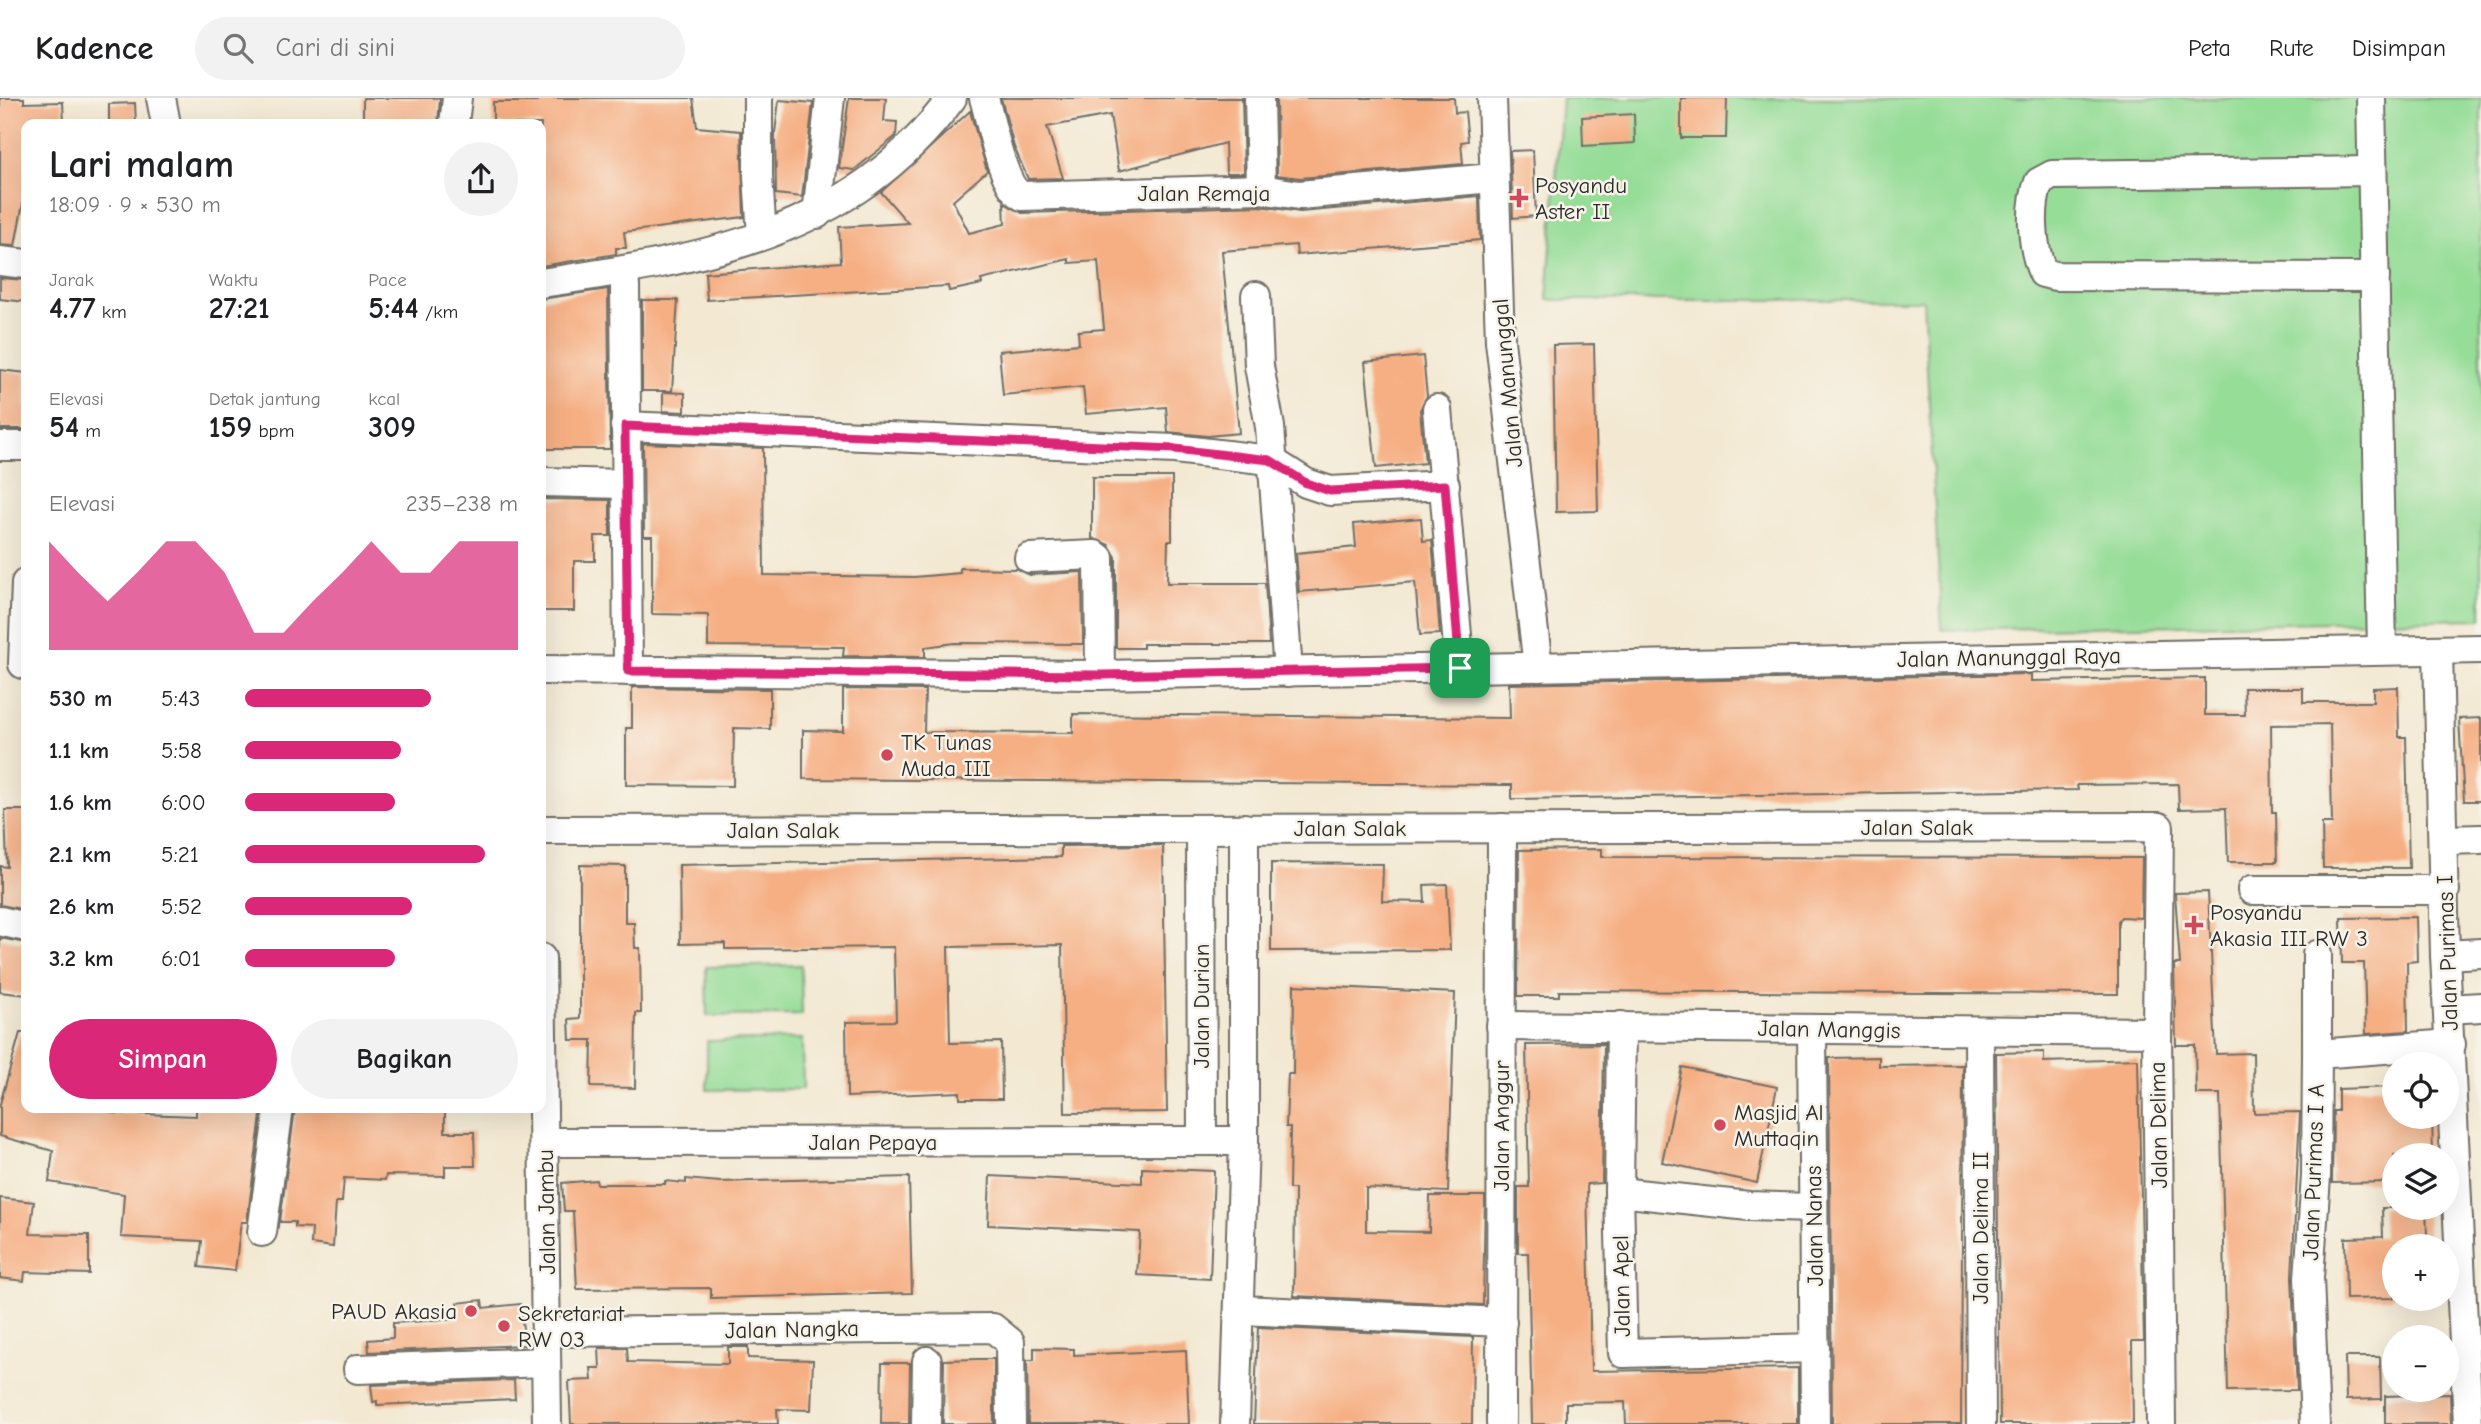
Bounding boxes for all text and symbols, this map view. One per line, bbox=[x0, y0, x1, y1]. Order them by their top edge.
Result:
search box bbox=[195, 17, 685, 80]
text: Kadence bbox=[35, 29, 153, 67]
icon: search bbox=[219, 29, 257, 67]
text: Cari di sini bbox=[275, 33, 395, 63]
text: Peta bbox=[2188, 34, 2231, 62]
text: Rute bbox=[2269, 34, 2314, 62]
text: Disimpan bbox=[2352, 34, 2446, 62]
button: share bbox=[444, 142, 518, 216]
text: Lari malam bbox=[49, 143, 234, 187]
place label: Posyandu Aster II bbox=[1535, 172, 1627, 225]
street label: Jalan Remaja bbox=[1138, 180, 1270, 207]
marker: Posyandu Aster II bbox=[1509, 188, 1529, 208]
text: 18:09 · 9 × 530 m bbox=[49, 191, 221, 218]
text: Jarak bbox=[49, 269, 94, 291]
text: Waktu bbox=[209, 269, 258, 291]
text: Pace bbox=[368, 269, 407, 291]
text: 4.77 bbox=[49, 291, 96, 326]
text: 27:21 bbox=[209, 291, 270, 326]
text: 5:44 bbox=[368, 291, 419, 326]
street label: Jalan Manunggal bbox=[1487, 297, 1528, 468]
text: km bbox=[96, 301, 127, 323]
text: /km bbox=[419, 301, 458, 323]
text: Elevasi bbox=[49, 388, 104, 410]
text: Detak jantung bbox=[209, 388, 321, 410]
text: kcal bbox=[368, 388, 400, 410]
text: 54 bbox=[49, 410, 79, 445]
text: 159 bbox=[209, 410, 252, 445]
text: 309 bbox=[368, 410, 416, 445]
text: m bbox=[79, 420, 101, 442]
text: bpm bbox=[252, 420, 294, 442]
text: Elevasi bbox=[49, 490, 115, 517]
text: 235–238 m bbox=[406, 490, 518, 517]
pin bbox=[1430, 638, 1490, 698]
street label: Jalan Manunggal Raya bbox=[1897, 642, 2121, 673]
icon: arrive bbox=[1441, 649, 1479, 687]
text: 530 m bbox=[49, 685, 112, 712]
text: 5:43 bbox=[161, 685, 200, 712]
place label: TK Tunas Muda III bbox=[901, 729, 991, 782]
text: 1.1 km bbox=[49, 737, 109, 764]
text: 5:58 bbox=[161, 737, 202, 764]
marker: TK Tunas Muda III bbox=[879, 747, 895, 763]
text: 1.6 km bbox=[49, 789, 112, 816]
text: 6:00 bbox=[161, 789, 206, 816]
street label: Jalan Salak bbox=[1861, 814, 1973, 841]
street label: Jalan Salak bbox=[1294, 815, 1406, 842]
street label: Jalan Salak bbox=[727, 817, 839, 844]
text: 2.1 km bbox=[49, 841, 111, 868]
text: 5:21 bbox=[161, 841, 199, 868]
street label: Jalan Purimas I bbox=[2431, 875, 2464, 1031]
text: 2.6 km bbox=[49, 893, 114, 920]
text: 5:52 bbox=[161, 893, 202, 920]
place label: Posyandu Akasia III RW 3 bbox=[2210, 899, 2368, 952]
marker: Posyandu Akasia III RW 3 bbox=[2184, 915, 2204, 935]
street label: Jalan Durian bbox=[1188, 944, 1215, 1068]
text: 3.2 km bbox=[49, 945, 114, 972]
text: 6:01 bbox=[161, 945, 201, 972]
street label: Jalan Manggis bbox=[1757, 1015, 1901, 1044]
button: Simpan bbox=[49, 1019, 277, 1099]
button: Bagikan bbox=[291, 1019, 518, 1099]
map controls bbox=[2382, 1052, 2459, 1402]
button: locate bbox=[2382, 1052, 2459, 1129]
street label: Jalan Anggur bbox=[1488, 1060, 1515, 1192]
street label: Jalan Delima bbox=[2144, 1061, 2173, 1189]
street label: Jalan Purimas I A bbox=[2297, 1083, 2330, 1261]
place label: Masjid Al Muttaqin bbox=[1734, 1099, 1824, 1152]
marker: Masjid Al Muttaqin bbox=[1712, 1117, 1728, 1133]
street label: Jalan Pepaya bbox=[808, 1129, 938, 1156]
button: layers bbox=[2382, 1143, 2459, 1220]
street label: Jalan Jambu bbox=[532, 1149, 561, 1275]
street label: Jalan Delima II bbox=[1967, 1152, 1994, 1304]
street label: Jalan Nanas bbox=[1800, 1165, 1829, 1287]
button: + bbox=[2382, 1234, 2459, 1311]
street label: Jalan Apel bbox=[1607, 1235, 1636, 1337]
place label: PAUD Akasia bbox=[331, 1298, 457, 1325]
place label: Sekretariat RW 03 bbox=[518, 1300, 626, 1353]
marker: PAUD Akasia bbox=[463, 1303, 479, 1319]
street label: Jalan Nangka bbox=[725, 1315, 859, 1344]
marker: Sekretariat RW 03 bbox=[496, 1318, 512, 1334]
button: − bbox=[2382, 1325, 2459, 1402]

